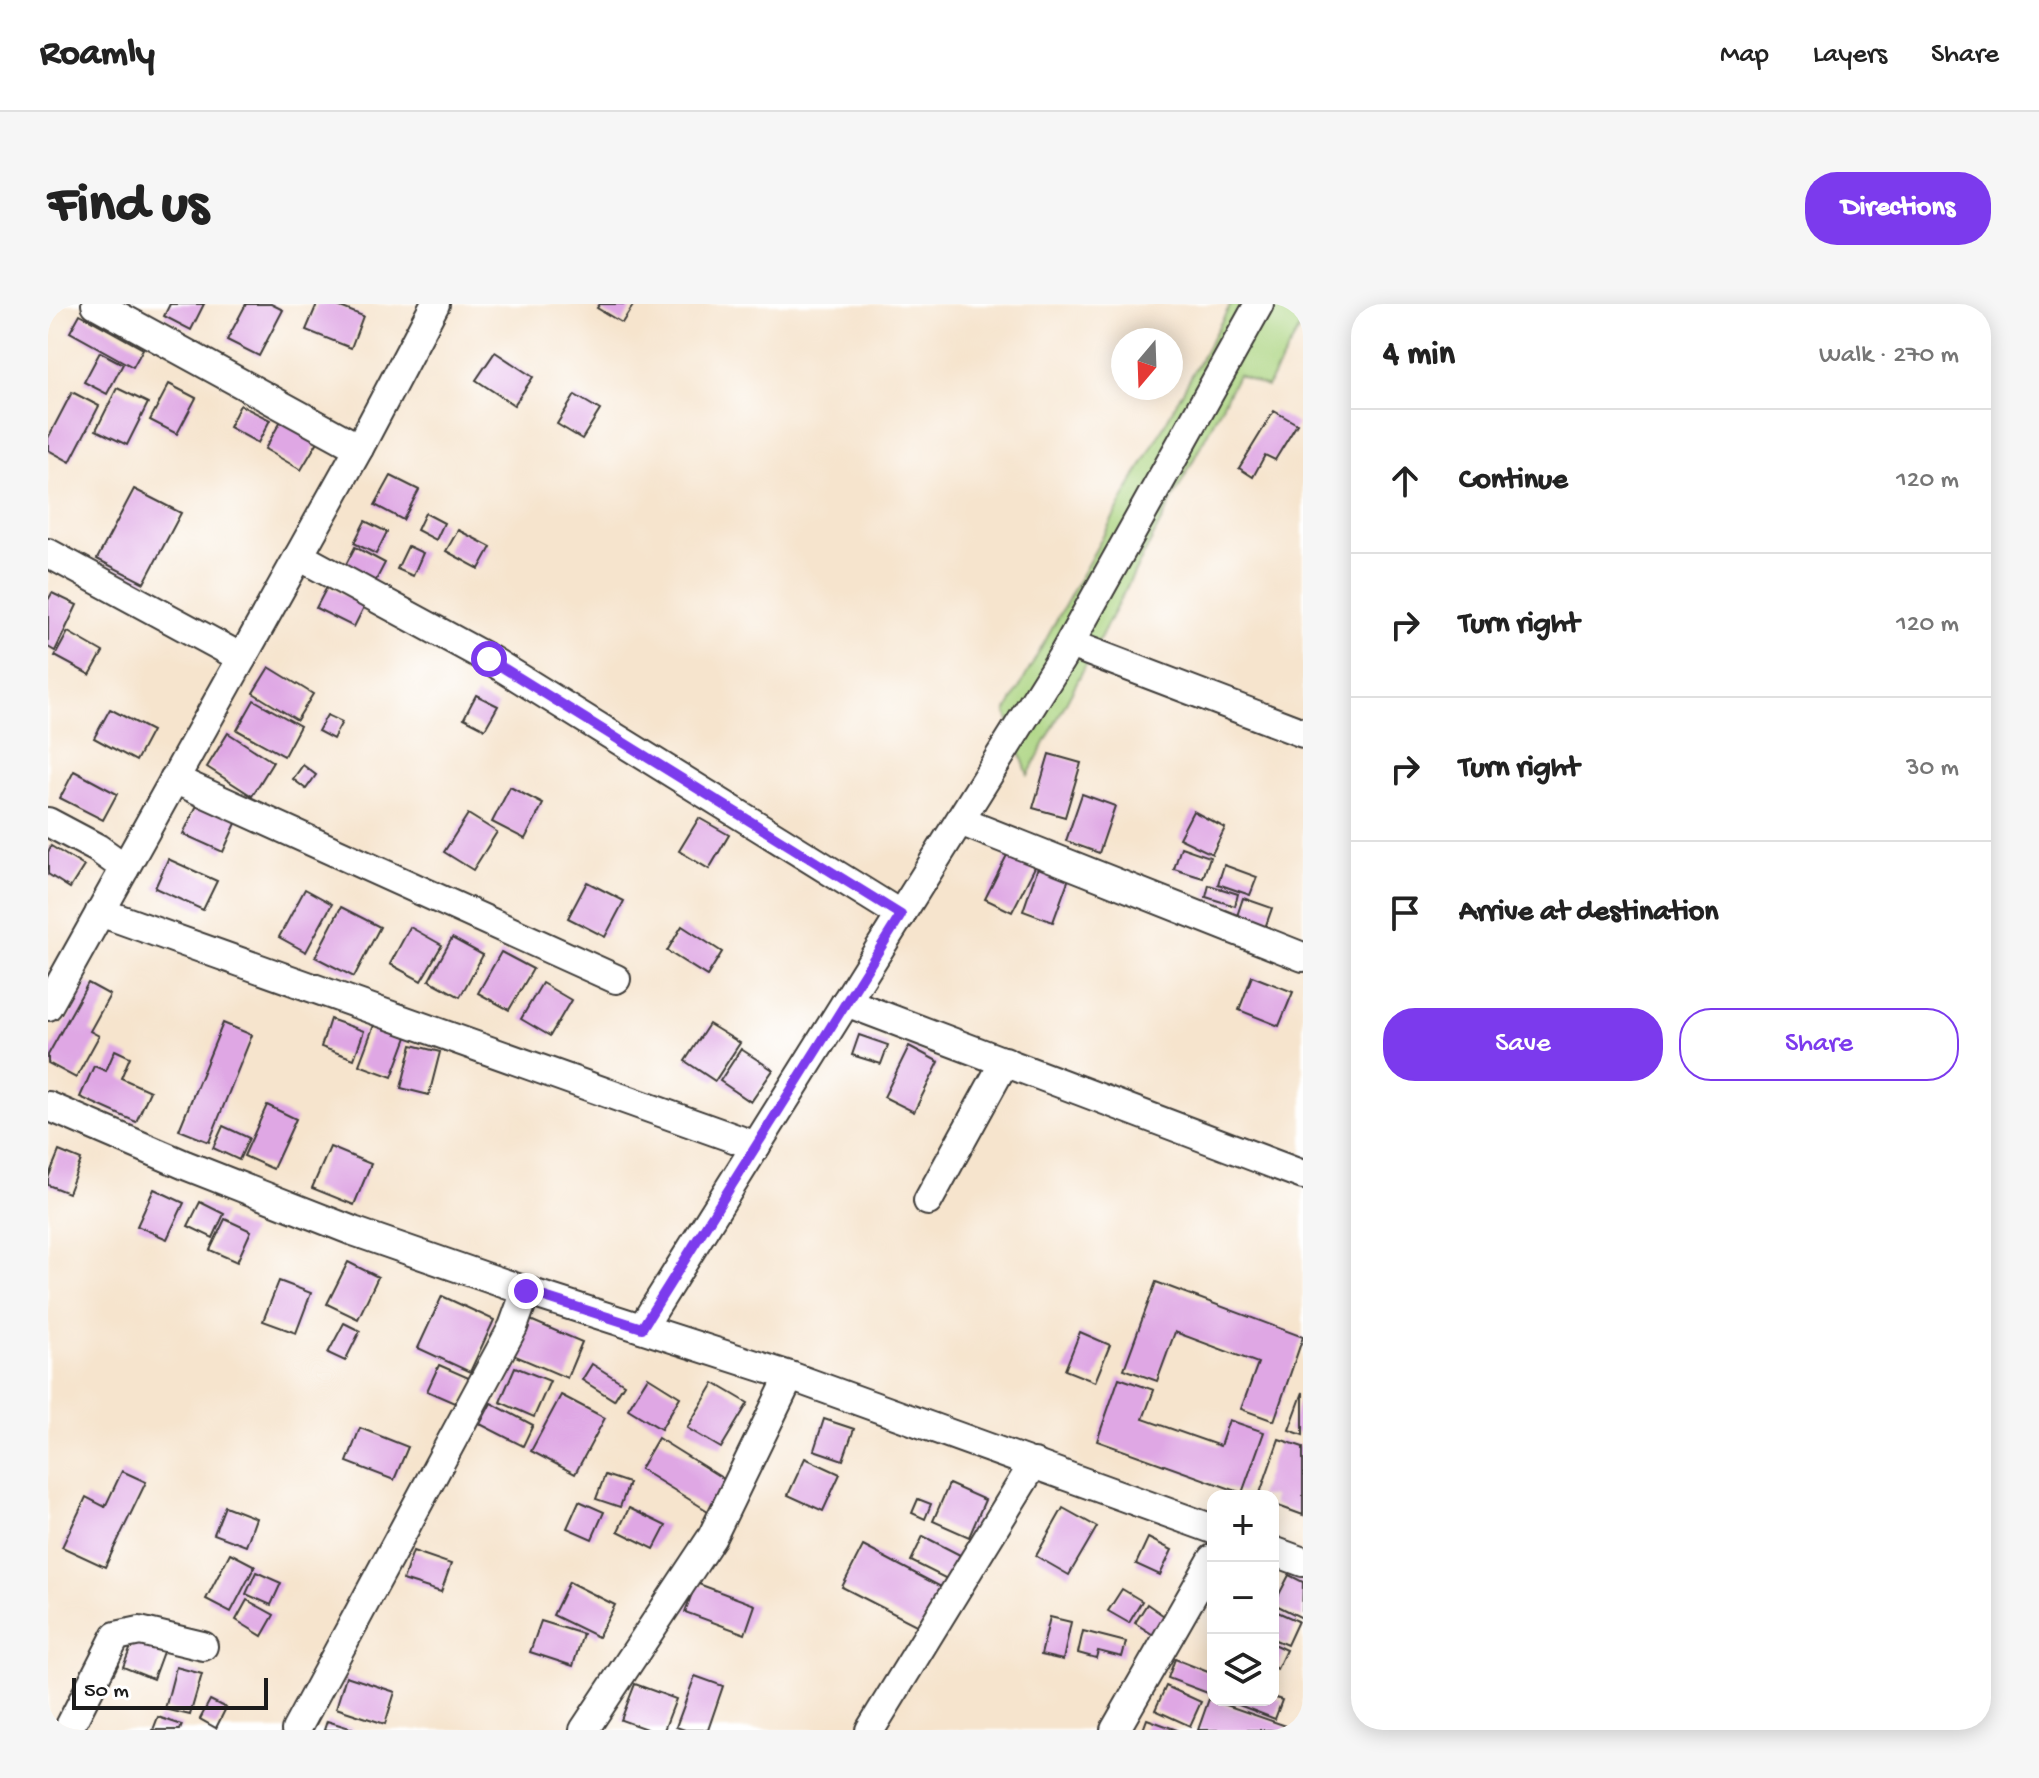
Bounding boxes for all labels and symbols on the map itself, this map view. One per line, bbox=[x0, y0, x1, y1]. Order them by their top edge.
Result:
north arrow bbox=[1111, 328, 1183, 400]
route start bbox=[471, 641, 507, 677]
route end bbox=[508, 1273, 544, 1309]
scale bar bbox=[72, 1674, 268, 1710]

